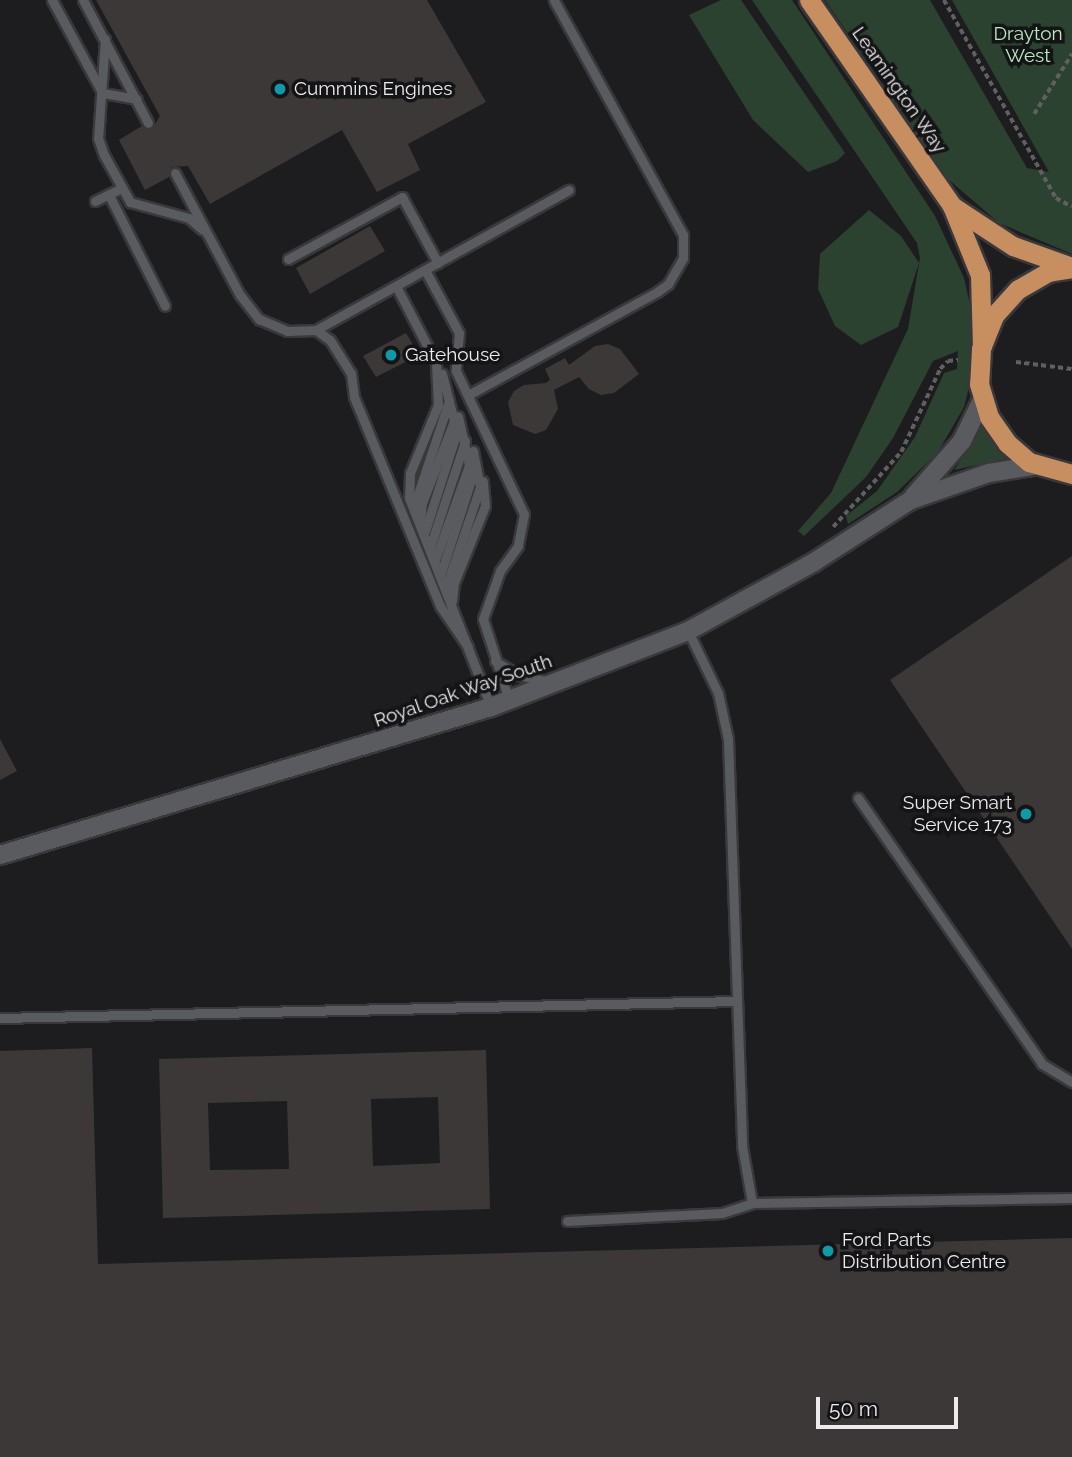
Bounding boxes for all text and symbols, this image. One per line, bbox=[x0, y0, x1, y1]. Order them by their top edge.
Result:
street label: Leamington Way bbox=[847, 22, 951, 158]
park label: Drayton West bbox=[993, 23, 1063, 67]
place label: Cummins Engines bbox=[294, 78, 452, 100]
marker: Cummins Engines bbox=[272, 81, 288, 97]
place label: Gatehouse bbox=[405, 344, 500, 366]
marker: Gatehouse bbox=[383, 347, 399, 363]
street label: Royal Oak Way South bbox=[370, 650, 556, 732]
place label: Super Smart Service 173 bbox=[902, 792, 1012, 836]
marker: Super Smart Service 173 bbox=[1018, 806, 1034, 822]
place label: Ford Parts Distribution Centre bbox=[842, 1229, 1006, 1273]
marker: Ford Parts Distribution Centre bbox=[820, 1243, 836, 1259]
scale bar bbox=[820, 1384, 962, 1428]
text: 50 m bbox=[829, 1396, 878, 1421]

